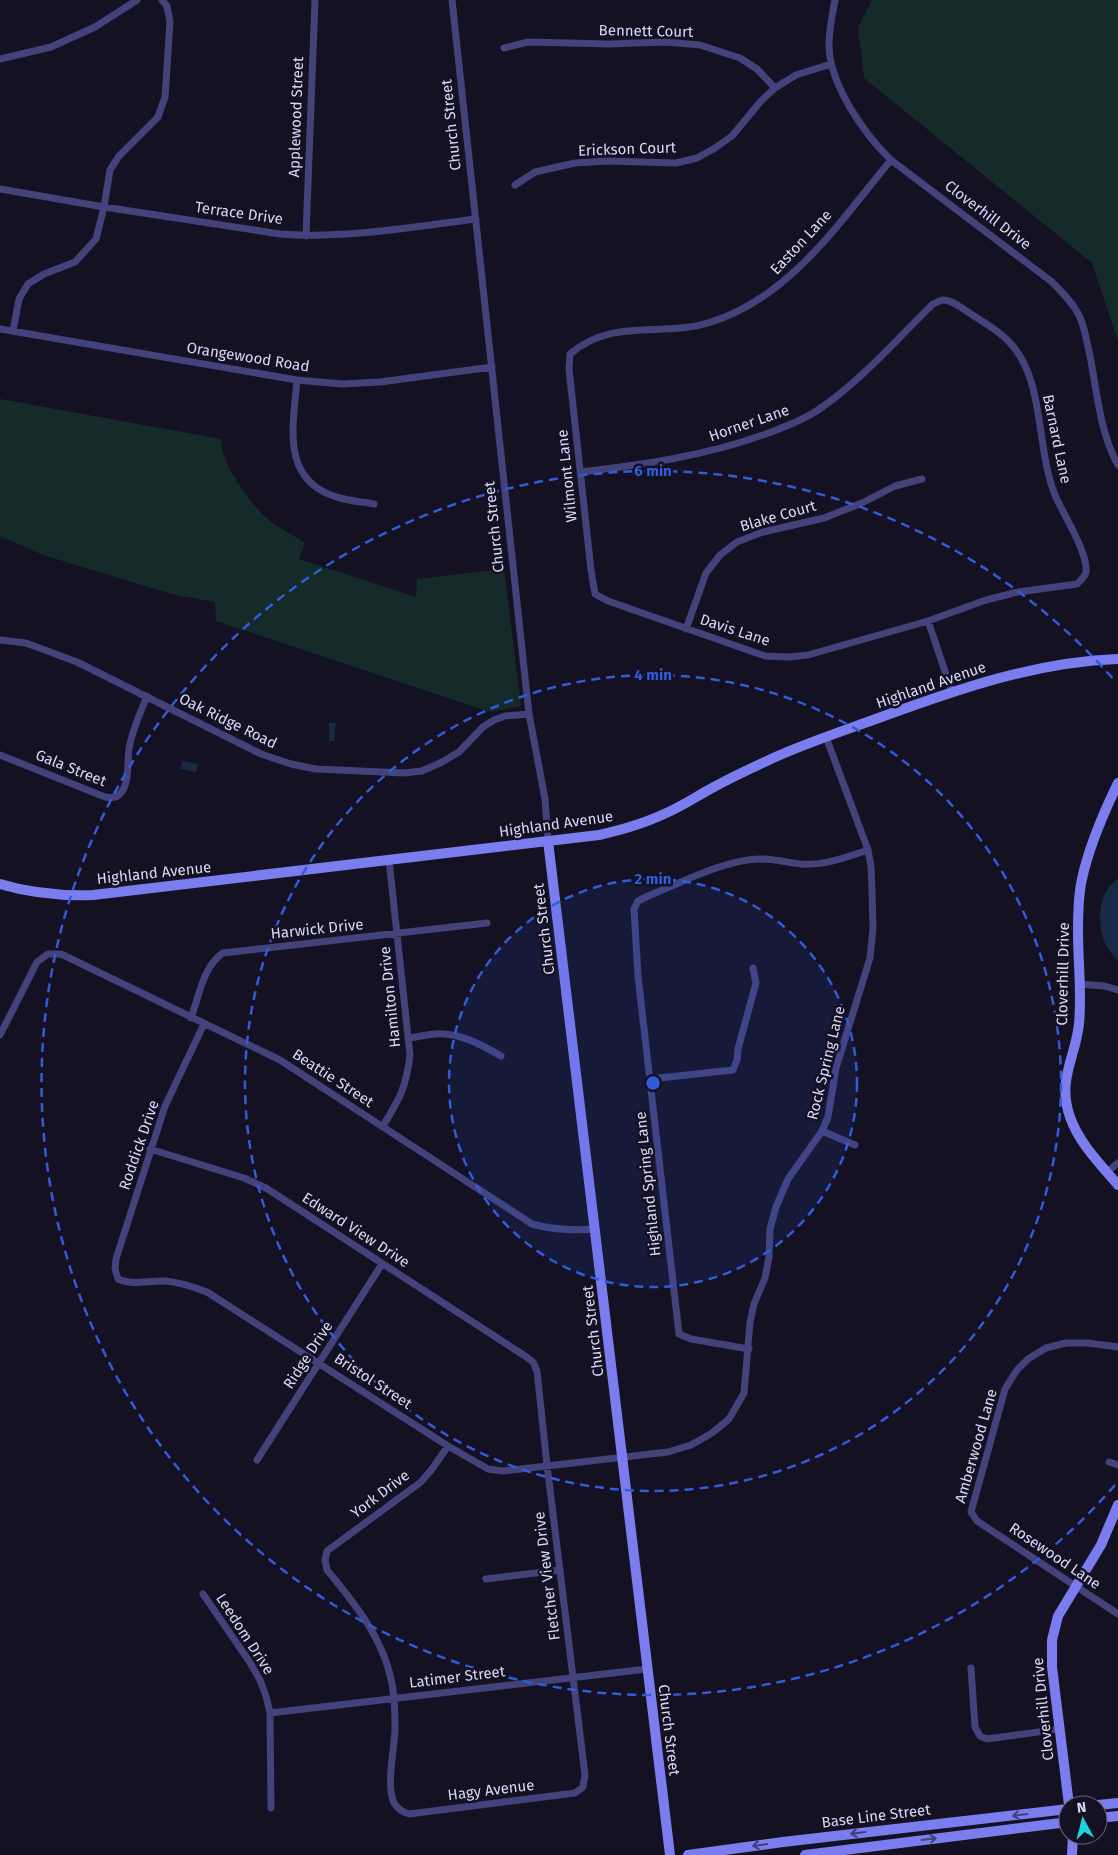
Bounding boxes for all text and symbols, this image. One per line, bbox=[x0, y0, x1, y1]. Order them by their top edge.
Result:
street label: Bennett Court bbox=[599, 21, 694, 41]
street label: Applewood Street bbox=[285, 56, 307, 178]
street label: Church Street bbox=[437, 78, 465, 172]
street label: Erickson Court bbox=[578, 138, 677, 160]
street label: Cloverhill Drive bbox=[941, 177, 1035, 253]
street label: Terrace Drive bbox=[194, 198, 284, 228]
street label: Easton Lane bbox=[766, 206, 836, 278]
street label: Orangewood Road bbox=[185, 338, 311, 376]
street label: Barnard Lane bbox=[1039, 393, 1075, 485]
street label: Horner Lane bbox=[706, 401, 792, 445]
street label: Wilmont Lane bbox=[553, 429, 581, 523]
text: 6 min bbox=[634, 462, 672, 480]
street label: Church Street bbox=[480, 480, 508, 574]
street label: Blake Court bbox=[738, 496, 819, 535]
street label: Davis Lane bbox=[698, 610, 772, 650]
street label: Highland Avenue bbox=[874, 658, 988, 712]
text: 4 min bbox=[634, 666, 672, 684]
street label: Oak Ridge Road bbox=[176, 690, 280, 752]
street label: Gala Street bbox=[33, 746, 110, 791]
street label: Highland Avenue bbox=[498, 807, 614, 841]
street label: Highland Avenue bbox=[96, 858, 212, 888]
text: 2 min bbox=[635, 870, 671, 888]
street label: Church Street bbox=[529, 882, 559, 976]
street label: Harwick Drive bbox=[270, 915, 364, 943]
street label: Cloverhill Drive bbox=[1053, 922, 1073, 1026]
street label: Hamilton Drive bbox=[376, 945, 404, 1049]
street label: Rock Spring Lane bbox=[803, 1004, 849, 1122]
street label: Beattie Street bbox=[289, 1045, 377, 1111]
centre of rings bbox=[644, 1074, 662, 1092]
street label: Roddick Drive bbox=[115, 1098, 163, 1192]
street label: Highland Spring Lane bbox=[631, 1111, 665, 1257]
street label: Edward View Drive bbox=[299, 1189, 413, 1271]
street label: Church Street bbox=[578, 1284, 608, 1378]
street label: Ridge Drive bbox=[279, 1318, 337, 1392]
street label: Bristol Street bbox=[331, 1349, 416, 1413]
street label: Amberwood Lane bbox=[951, 1387, 1001, 1505]
street label: York Drive bbox=[347, 1466, 413, 1522]
street label: Fletcher View Drive bbox=[530, 1511, 564, 1641]
street label: Rosewood Lane bbox=[1006, 1519, 1104, 1593]
street label: Leedom Drive bbox=[212, 1590, 278, 1678]
street label: Cloverhill Drive bbox=[1029, 1657, 1057, 1761]
street label: Latimer Street bbox=[408, 1662, 507, 1692]
street label: Church Street bbox=[654, 1683, 684, 1777]
street label: Hagy Avenue bbox=[447, 1776, 535, 1804]
north arrow bbox=[1058, 1795, 1108, 1845]
text: N bbox=[1076, 1799, 1087, 1817]
street label: Base Line Street bbox=[820, 1800, 932, 1832]
one-way arrow bbox=[1012, 1810, 1028, 1820]
one-way arrow bbox=[850, 1828, 866, 1838]
one-way arrow bbox=[920, 1834, 936, 1844]
one-way arrow bbox=[752, 1840, 768, 1850]

